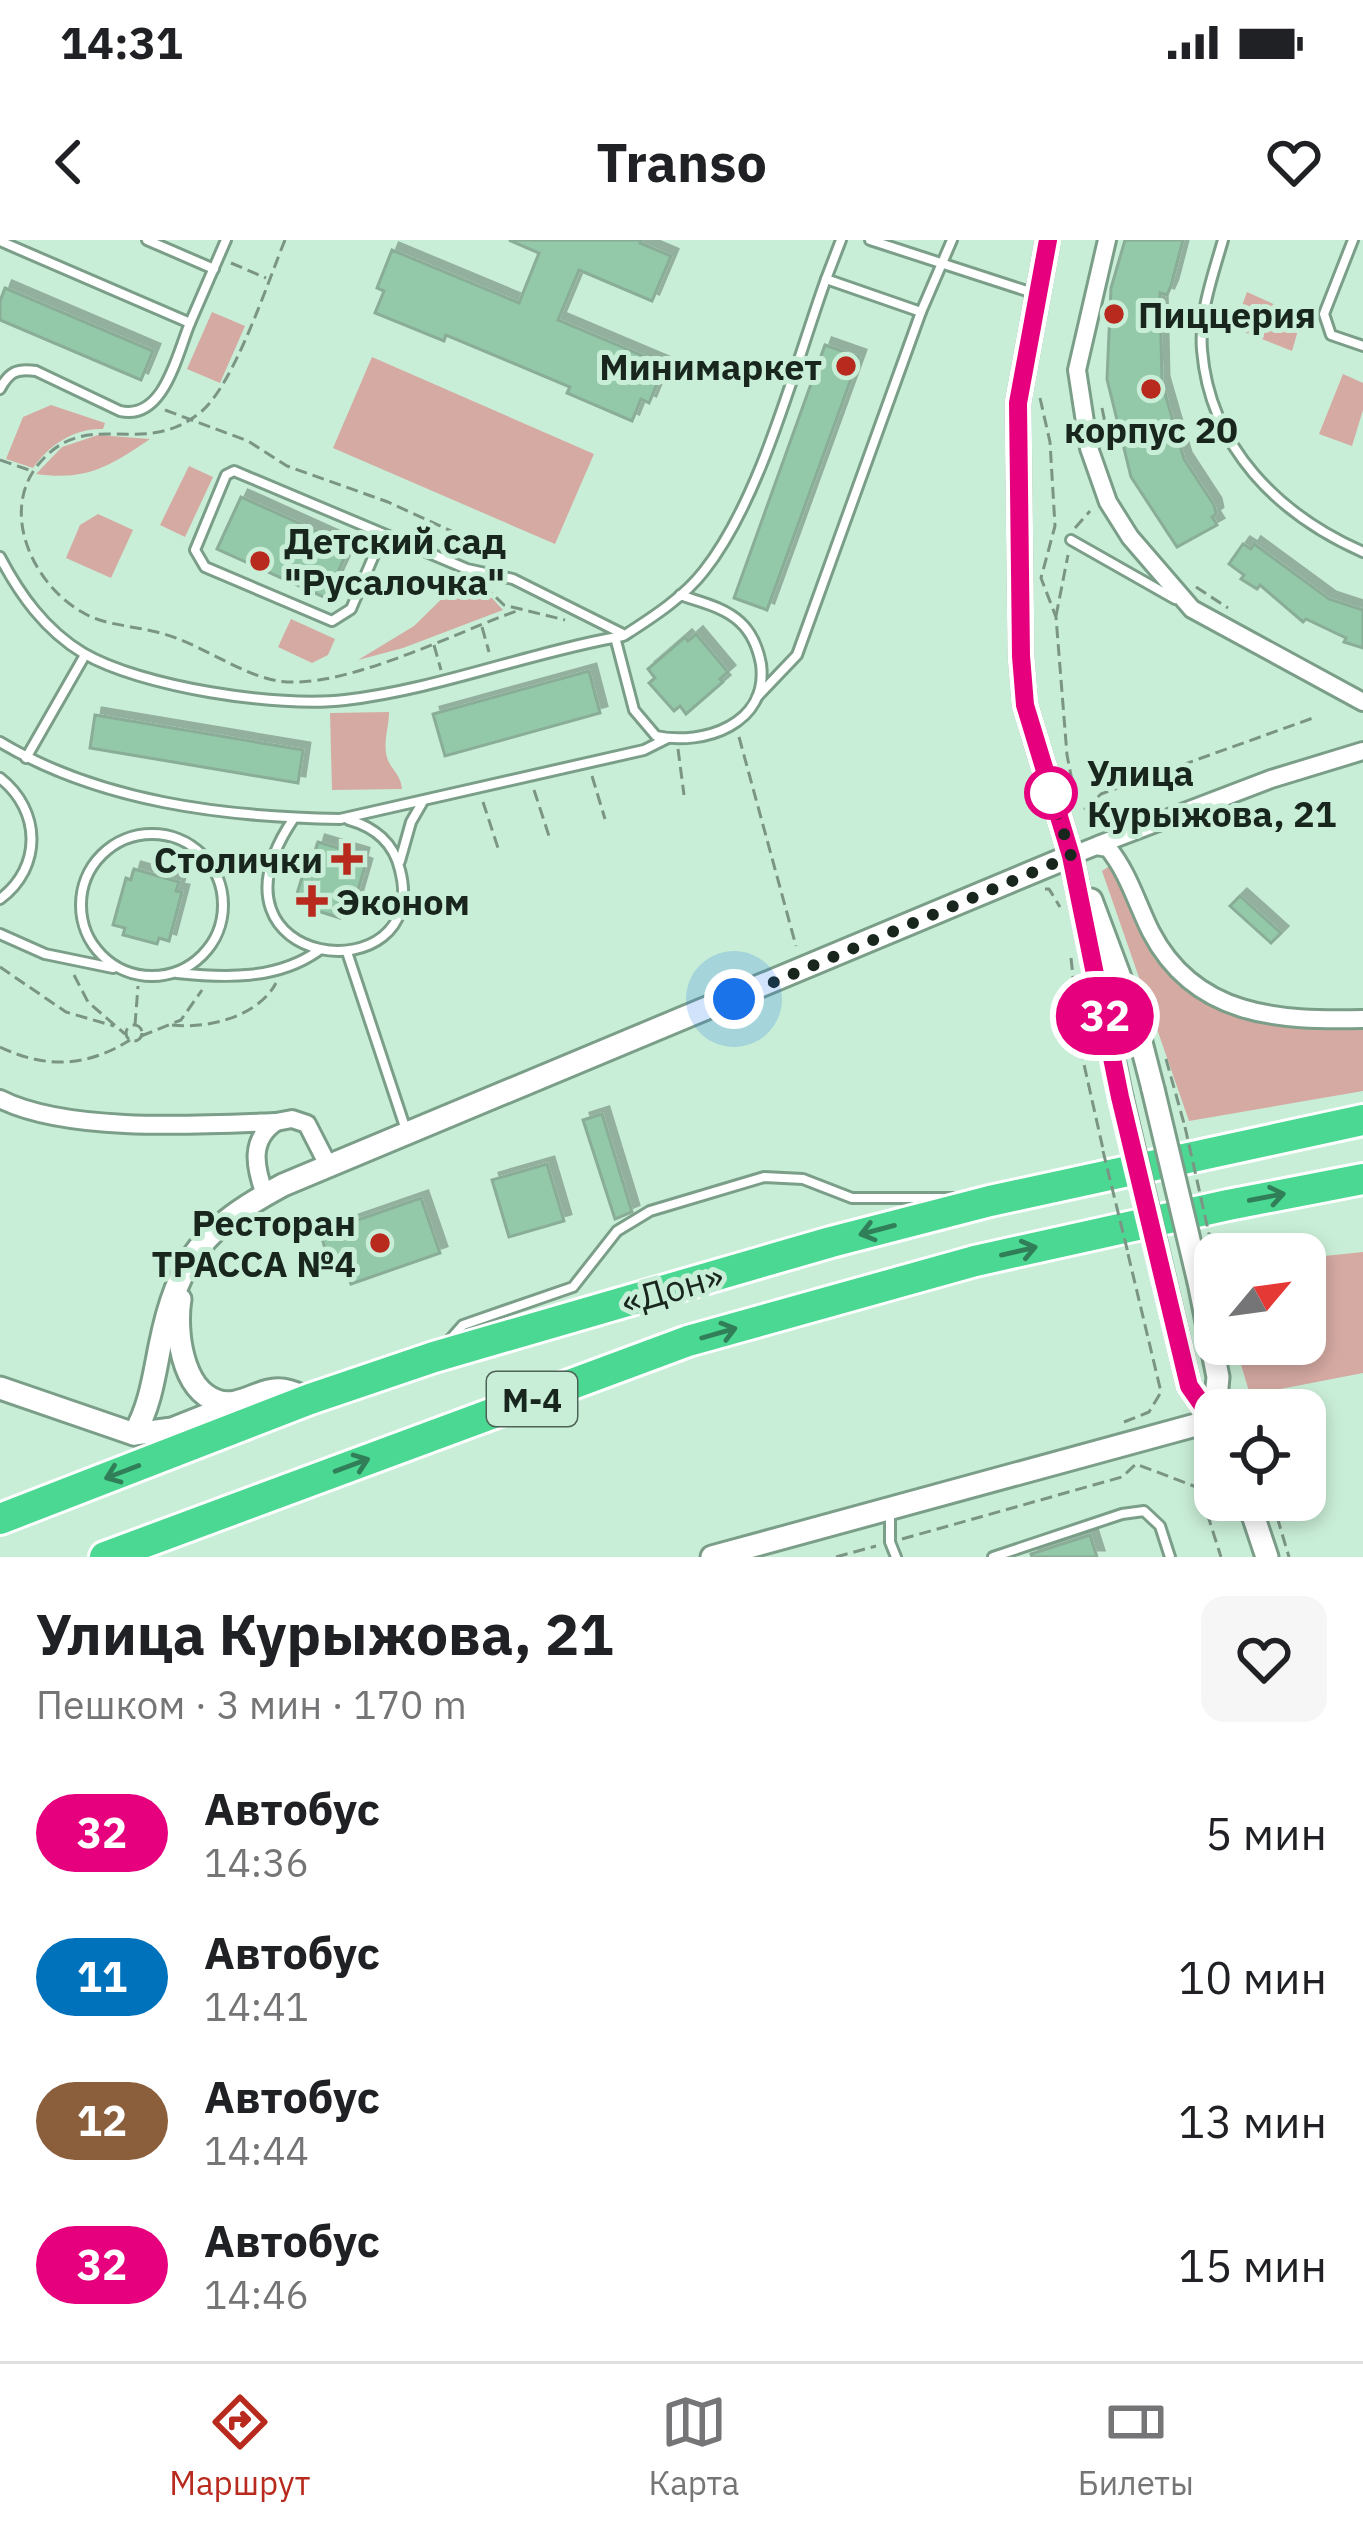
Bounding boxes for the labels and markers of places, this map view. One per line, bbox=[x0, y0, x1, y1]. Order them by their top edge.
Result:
place label: Пиццерия bbox=[1138, 291, 1316, 338]
marker: Пиццерия bbox=[1101, 301, 1127, 327]
place label: Минимаркет bbox=[599, 343, 822, 390]
marker: Минимаркет bbox=[833, 353, 859, 379]
marker: корпус 20 bbox=[1138, 376, 1164, 402]
place label: корпус 20 bbox=[1064, 406, 1238, 453]
place label: Детский сад "Русалочка" bbox=[284, 517, 506, 605]
marker: Детский сад "Русалочка" bbox=[247, 548, 273, 574]
place label: Улица Курыжова, 21 bbox=[1087, 749, 1336, 837]
marker: Улица Курыжова, 21 bbox=[1026, 768, 1076, 818]
place label: Столички bbox=[154, 836, 323, 883]
marker: Столички bbox=[334, 846, 360, 872]
place label: Эконом bbox=[336, 878, 470, 925]
marker: Эконом bbox=[299, 888, 325, 914]
place label: Ресторан ТРАССА №4 bbox=[151, 1199, 356, 1287]
marker: Ресторан ТРАССА №4 bbox=[367, 1230, 393, 1256]

